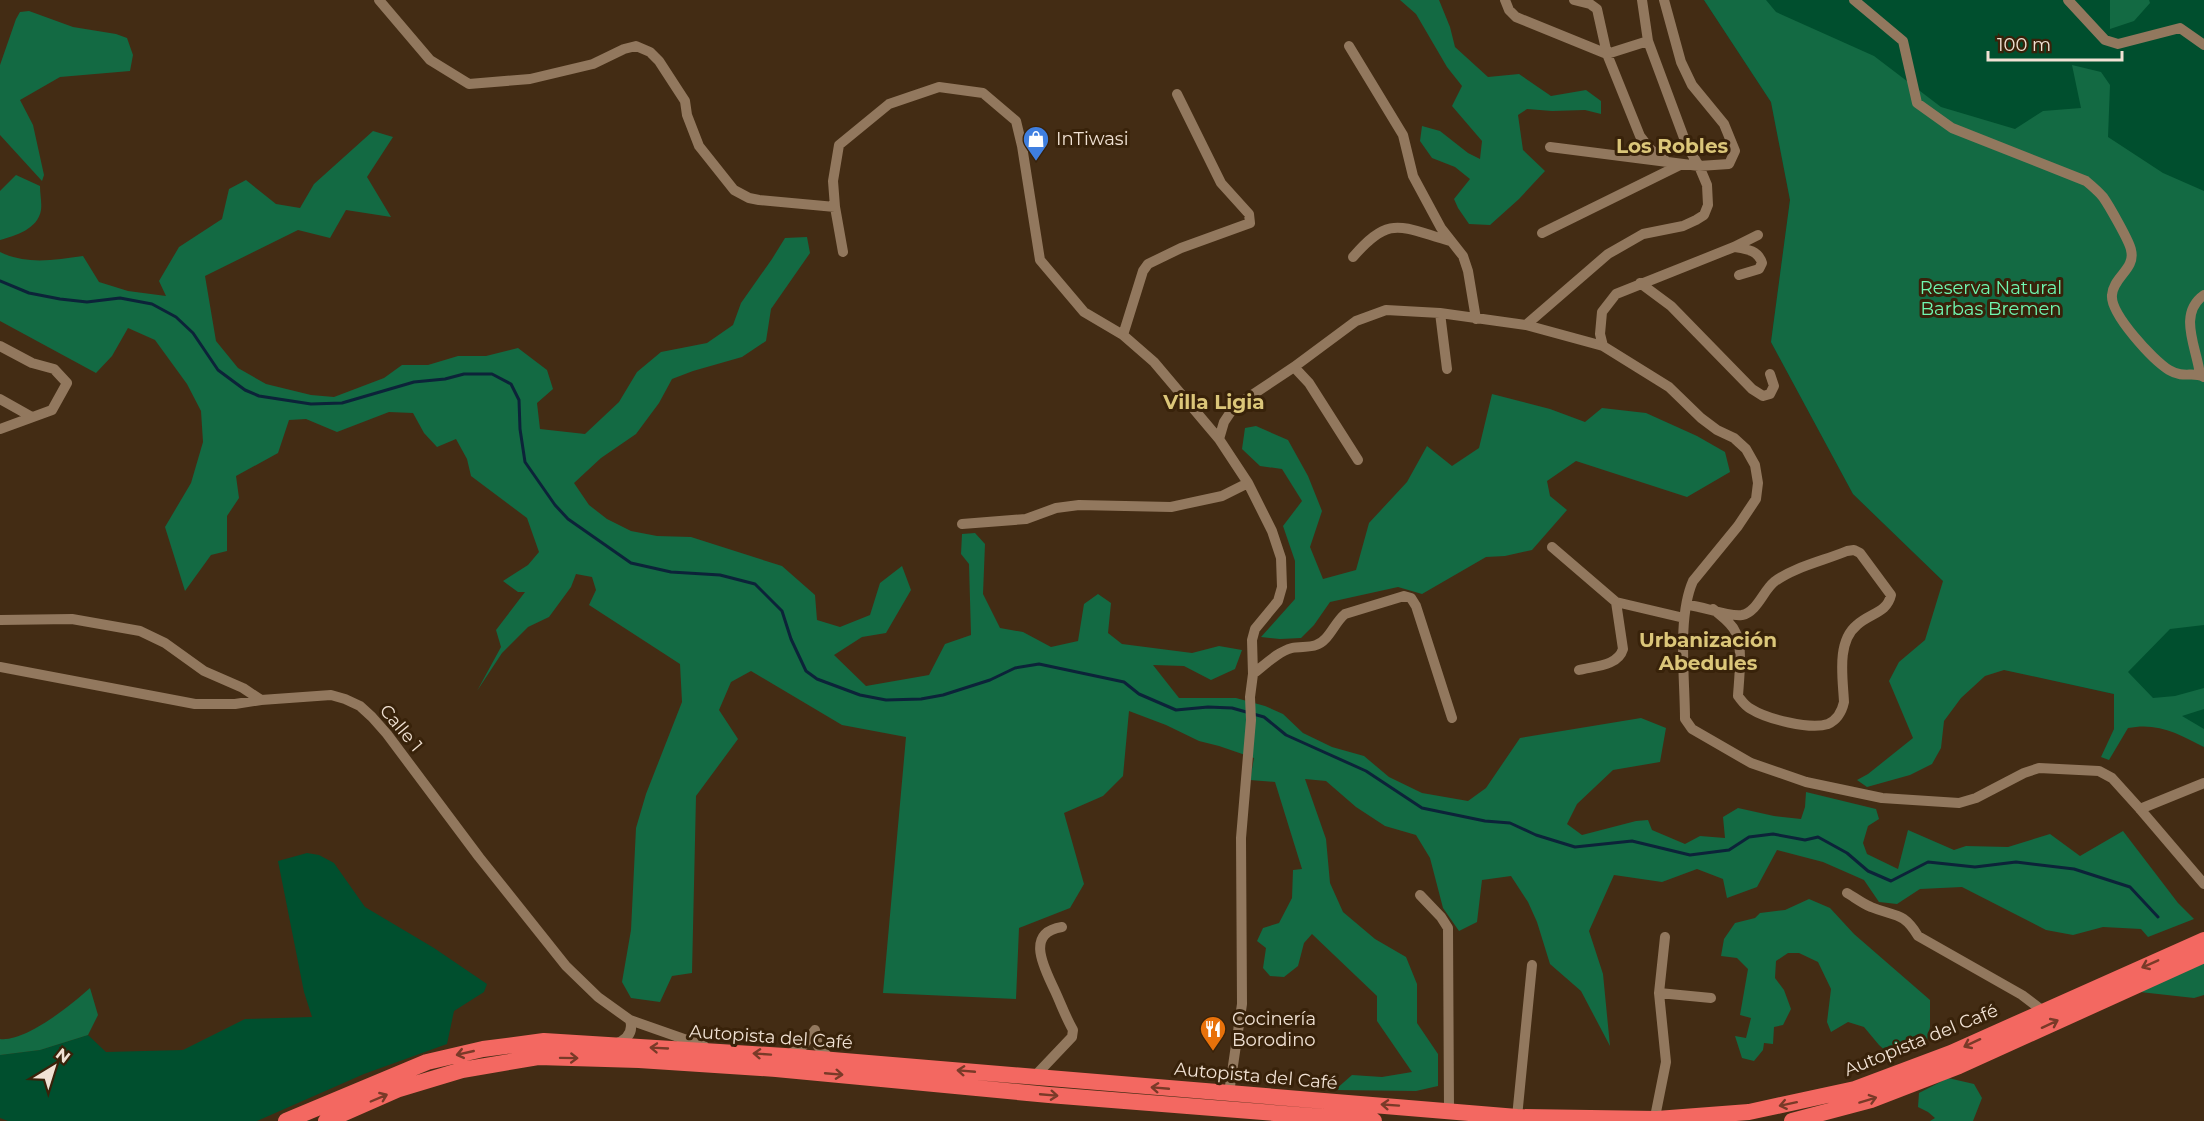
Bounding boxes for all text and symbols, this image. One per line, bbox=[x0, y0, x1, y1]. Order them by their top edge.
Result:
scale bar bbox=[1988, 24, 2122, 62]
text: 100 m bbox=[1997, 34, 2051, 56]
shop icon: InTiwasi bbox=[1021, 124, 1051, 162]
place label: InTiwasi bbox=[1056, 128, 1129, 150]
district label: Los Robles bbox=[1616, 134, 1729, 158]
park label: Reserva Natural Barbas Bremen bbox=[1920, 277, 2062, 320]
district label: Villa Ligia bbox=[1162, 390, 1265, 414]
district label: Urbanización Abedules bbox=[1639, 628, 1777, 675]
street label: Calle 1 bbox=[375, 700, 427, 756]
one-way arrow bbox=[2142, 959, 2160, 970]
street label: Autopista del Café bbox=[1841, 999, 2001, 1081]
place label: Cocinería Borodino bbox=[1232, 1008, 1316, 1051]
restaurant icon: Cocinería Borodino bbox=[1198, 1014, 1228, 1052]
one-way arrow bbox=[2041, 1018, 2059, 1029]
street label: Autopista del Café bbox=[688, 1020, 854, 1054]
north arrow bbox=[24, 1037, 84, 1097]
one-way arrow bbox=[1964, 1038, 1982, 1050]
one-way arrow bbox=[650, 1043, 670, 1054]
text: N bbox=[52, 1044, 74, 1067]
one-way arrow bbox=[456, 1048, 476, 1059]
one-way arrow bbox=[752, 1049, 772, 1060]
one-way arrow bbox=[558, 1053, 578, 1064]
street label: Autopista del Café bbox=[1173, 1058, 1339, 1094]
one-way arrow bbox=[956, 1066, 976, 1077]
one-way arrow bbox=[823, 1069, 843, 1080]
one-way arrow bbox=[1150, 1082, 1170, 1093]
one-way arrow bbox=[1038, 1090, 1058, 1101]
one-way arrow bbox=[370, 1091, 388, 1103]
one-way arrow bbox=[1858, 1094, 1877, 1105]
one-way arrow bbox=[1778, 1099, 1798, 1110]
one-way arrow bbox=[1381, 1100, 1401, 1111]

